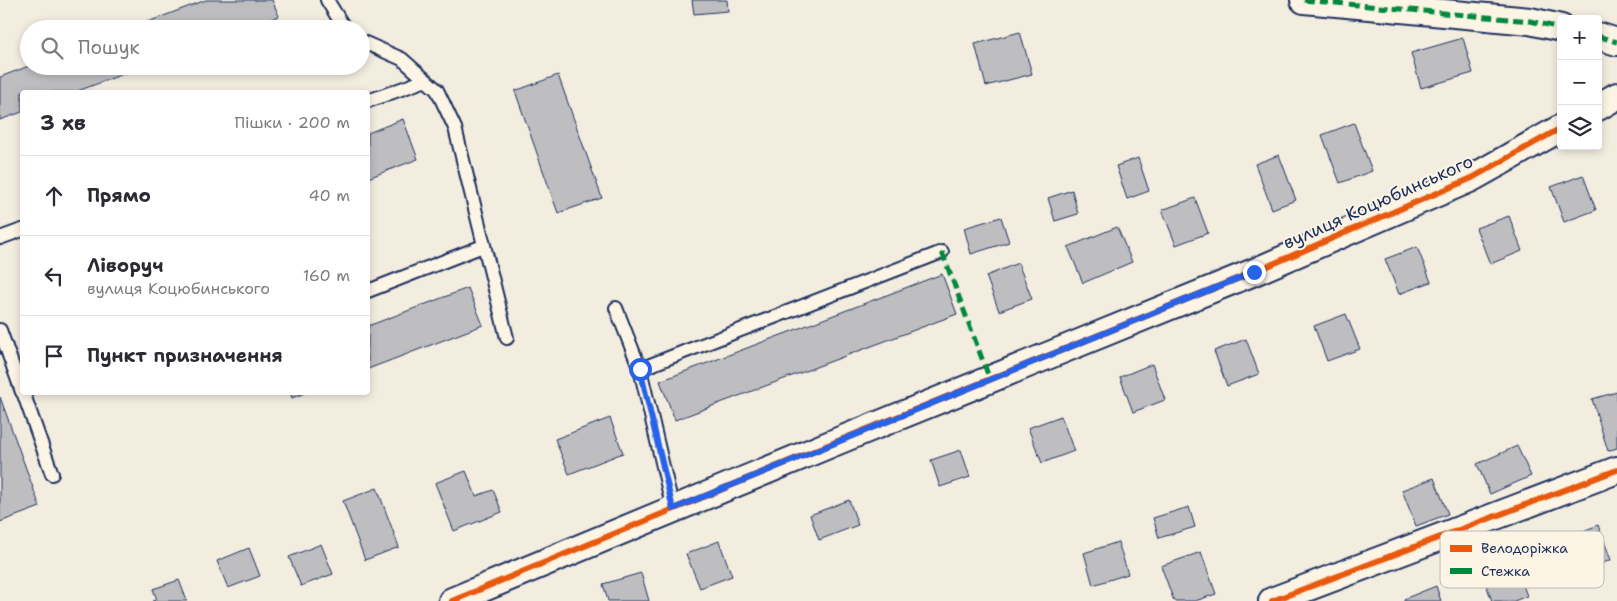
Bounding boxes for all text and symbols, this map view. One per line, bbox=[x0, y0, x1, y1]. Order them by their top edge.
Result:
map controls bbox=[1557, 15, 1602, 150]
button: + bbox=[1557, 15, 1602, 60]
search box bbox=[20, 20, 370, 75]
icon: search bbox=[38, 34, 66, 62]
text: Пошук bbox=[78, 35, 140, 60]
button: − bbox=[1557, 60, 1602, 105]
button: layers bbox=[1557, 105, 1602, 150]
text: 3 хв bbox=[40, 109, 86, 137]
text: Пішки · 200 m bbox=[235, 112, 350, 133]
street label: вулиця Коцюбинського bbox=[1279, 149, 1477, 255]
icon: ahead bbox=[40, 182, 68, 210]
text: Прямо bbox=[87, 183, 151, 208]
text: 40 m bbox=[308, 185, 350, 206]
text: Ліворуч bbox=[87, 253, 163, 278]
route end bbox=[1243, 261, 1266, 284]
icon: left bbox=[40, 262, 68, 290]
text: 160 m bbox=[303, 265, 350, 286]
text: вулиця Коцюбинського bbox=[87, 278, 270, 299]
icon: arrive bbox=[40, 342, 68, 370]
text: Пункт призначення bbox=[87, 343, 283, 368]
route start bbox=[629, 358, 652, 381]
legend bbox=[1440, 531, 1604, 588]
text: Велодоріжка bbox=[1481, 539, 1568, 557]
text: Стежка bbox=[1481, 562, 1530, 580]

